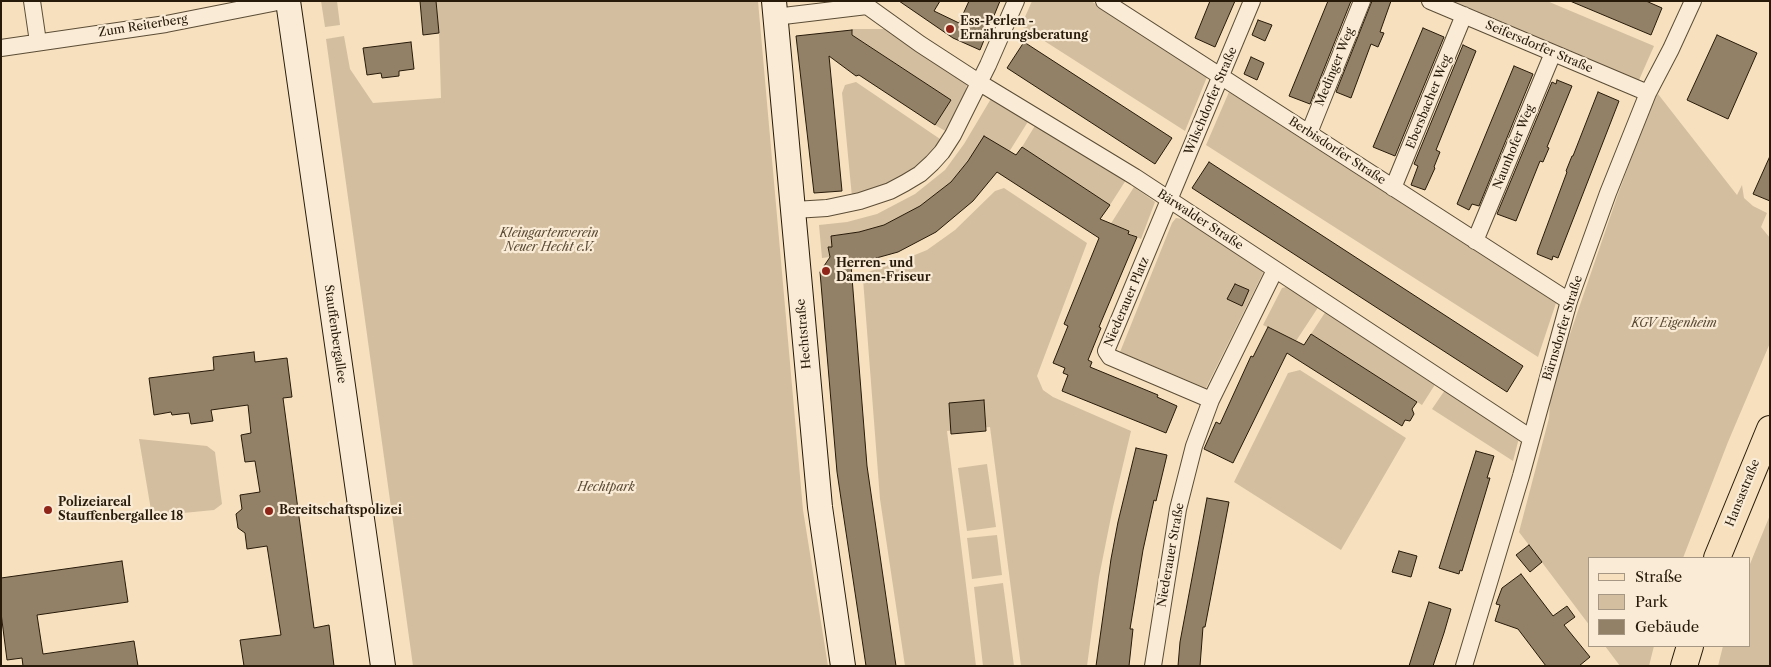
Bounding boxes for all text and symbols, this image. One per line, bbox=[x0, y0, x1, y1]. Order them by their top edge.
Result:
street label: Zum Reiterberg bbox=[97, 12, 189, 40]
place label: Ess-Perlen - Ernährungsberatung bbox=[960, 15, 1088, 43]
street label: Seifersdorfer Straße bbox=[1483, 18, 1595, 76]
marker: Ess-Perlen - Ernährungsberatung bbox=[944, 23, 956, 35]
street label: Medinger Weg bbox=[1313, 26, 1357, 108]
street label: Wilschdorfer Straße bbox=[1182, 45, 1240, 157]
street label: Ebersbacher Weg bbox=[1404, 53, 1454, 151]
street label: Naunhofer Weg bbox=[1490, 103, 1538, 191]
street label: Berbisdorfer Straße bbox=[1286, 114, 1388, 188]
street label: Bärwalder Straße bbox=[1154, 187, 1246, 253]
park label: Kleingartenverein Neuer Hecht e.V. bbox=[499, 227, 599, 255]
street label: Niederauer Platz bbox=[1102, 255, 1152, 349]
place label: Herren- und Damen-Friseur bbox=[836, 257, 931, 285]
marker: Herren- und Damen-Friseur bbox=[820, 265, 832, 277]
street label: Bärnsdorfer Straße bbox=[1540, 274, 1586, 382]
street label: Stauffenbergallee bbox=[321, 284, 349, 384]
street label: Hechtstraße bbox=[794, 298, 814, 370]
park label: KGV Eigenheim bbox=[1631, 317, 1717, 331]
street label: Hansastraße bbox=[1723, 457, 1763, 529]
park label: Hechtpark bbox=[577, 481, 635, 495]
place label: Polizeiareal Stauffenbergallee 18 bbox=[58, 496, 183, 524]
street label: Niederauer Straße bbox=[1155, 502, 1187, 608]
marker: Polizeiareal Stauffenbergallee 18 bbox=[42, 504, 54, 516]
place label: Bereitschaftspolizei bbox=[279, 504, 402, 518]
marker: Bereitschaftspolizei bbox=[263, 505, 275, 517]
legend bbox=[1588, 557, 1751, 647]
text: Straße bbox=[1635, 567, 1682, 586]
text: Park bbox=[1635, 592, 1668, 611]
text: Gebäude bbox=[1635, 617, 1699, 636]

